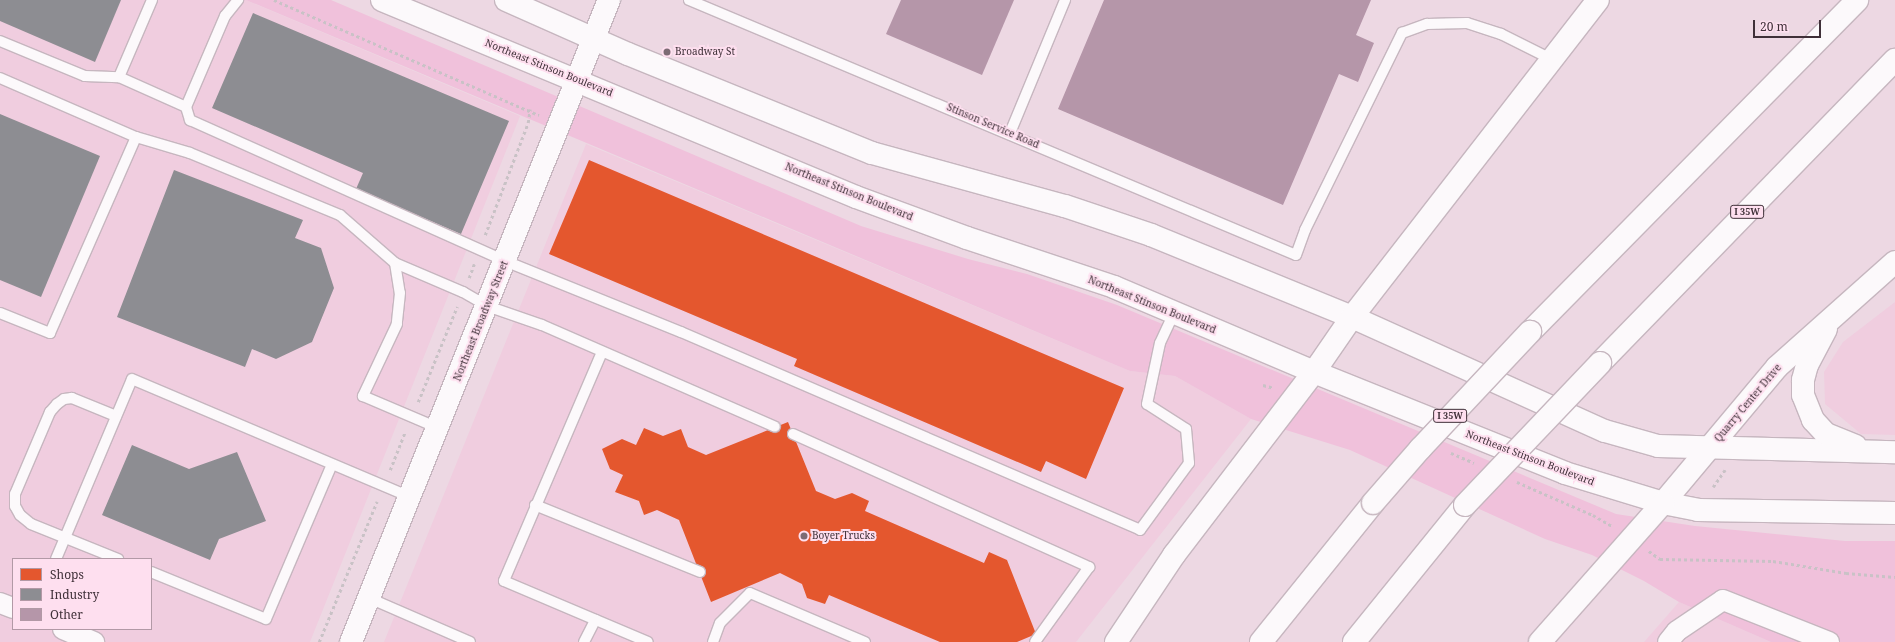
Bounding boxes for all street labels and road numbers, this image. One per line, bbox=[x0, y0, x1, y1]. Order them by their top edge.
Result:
street label: Northeast Stinson Boulevard bbox=[483, 37, 615, 99]
street label: Stinson Service Road bbox=[945, 101, 1041, 151]
street label: Northeast Stinson Boulevard bbox=[783, 161, 915, 223]
road number: I 35W bbox=[1730, 205, 1764, 219]
street label: Northeast Broadway Street bbox=[451, 259, 511, 383]
street label: Northeast Stinson Boulevard bbox=[1086, 274, 1218, 336]
street label: Quarry Center Drive bbox=[1712, 362, 1784, 444]
road number: I 35W bbox=[1433, 409, 1467, 423]
street label: Northeast Stinson Boulevard bbox=[1464, 428, 1596, 488]

